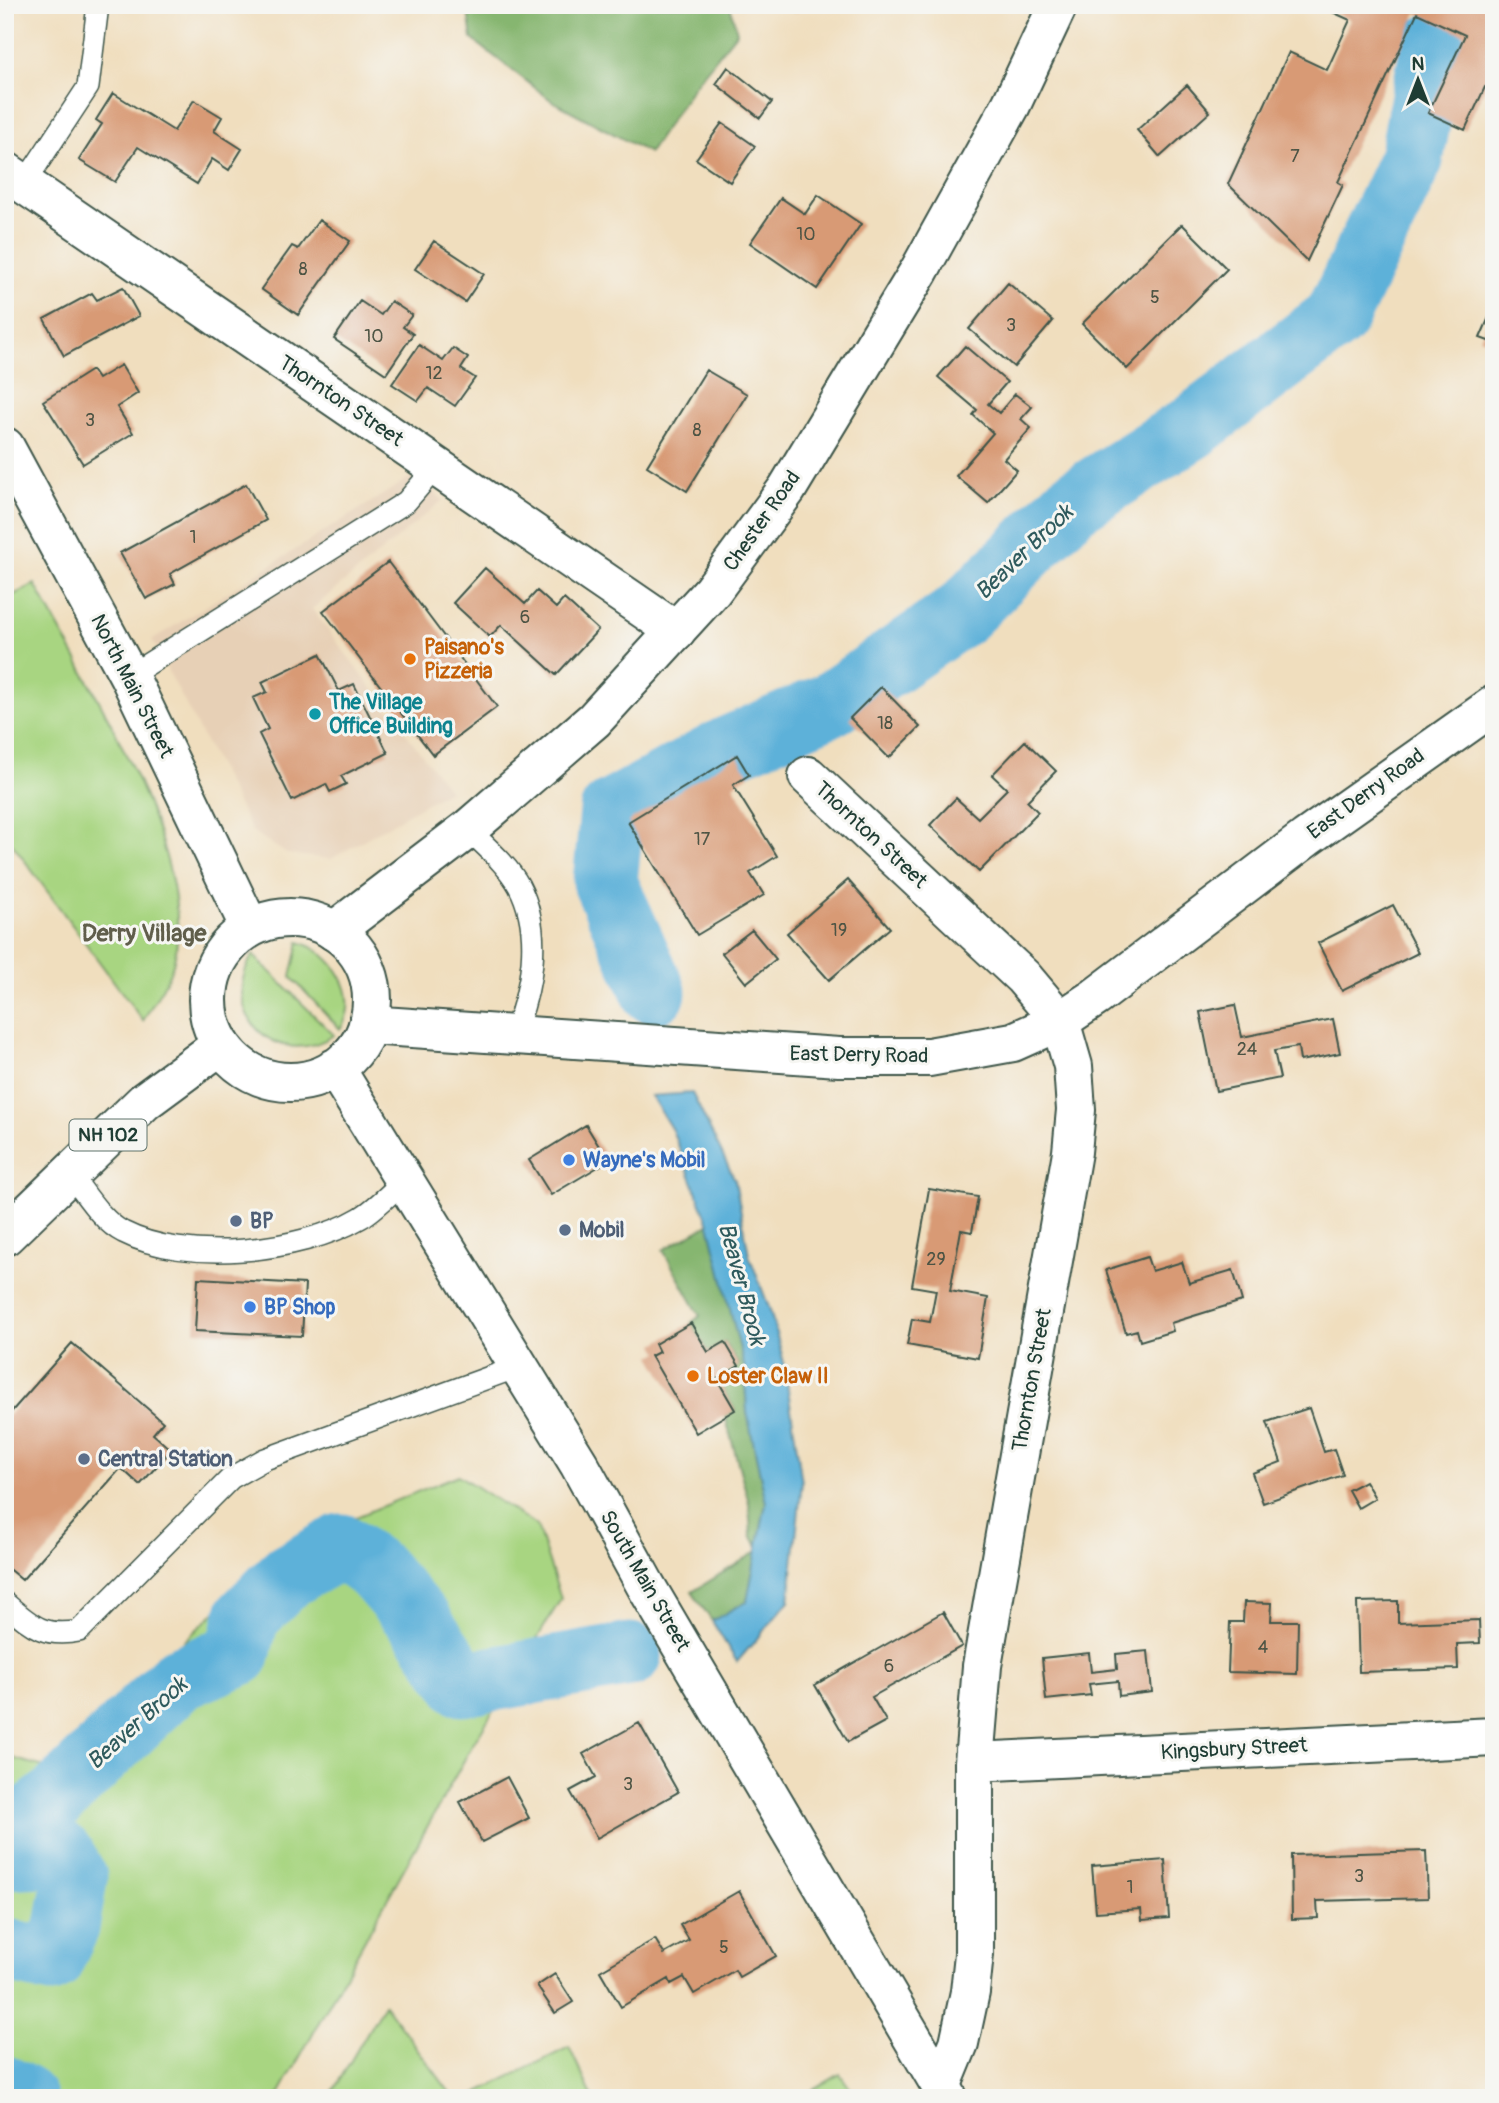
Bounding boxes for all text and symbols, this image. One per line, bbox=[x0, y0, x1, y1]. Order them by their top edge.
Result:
north arrow bbox=[1384, 46, 1454, 116]
text: N bbox=[1412, 52, 1425, 76]
house number: 7 bbox=[1290, 145, 1300, 168]
house number: 10 bbox=[796, 223, 816, 246]
house number: 8 bbox=[298, 258, 308, 281]
house number: 5 bbox=[1150, 286, 1160, 309]
house number: 3 bbox=[1006, 314, 1016, 337]
house number: 10 bbox=[364, 325, 384, 348]
street label: Thornton Street bbox=[273, 349, 409, 453]
house number: 12 bbox=[425, 362, 443, 385]
house number: 3 bbox=[85, 409, 95, 432]
house number: 8 bbox=[692, 419, 702, 442]
street label: Chester Road bbox=[717, 465, 807, 577]
water label: Beaver Brook bbox=[969, 496, 1081, 606]
house number: 1 bbox=[189, 526, 197, 549]
house number: 6 bbox=[520, 606, 530, 629]
street label: North Main Street bbox=[84, 610, 180, 763]
place label: Paisano's Pizzeria bbox=[424, 634, 505, 685]
marker: Paisano's Pizzeria bbox=[402, 651, 418, 667]
place label: The Village Office Building bbox=[328, 689, 453, 740]
marker: The Village Office Building bbox=[307, 706, 323, 722]
house number: 18 bbox=[877, 712, 893, 735]
street label: East Derry Road bbox=[1302, 742, 1430, 846]
street label: Thornton Street bbox=[809, 776, 934, 895]
house number: 17 bbox=[694, 828, 711, 851]
district label: Derry Village bbox=[82, 919, 207, 948]
house number: 19 bbox=[831, 919, 847, 942]
house number: 24 bbox=[1237, 1038, 1258, 1061]
street label: East Derry Road bbox=[789, 1040, 929, 1070]
road number: NH 102 bbox=[70, 1120, 146, 1150]
place label: Wayne's Mobil bbox=[583, 1147, 705, 1174]
marker: Wayne's Mobil bbox=[561, 1152, 577, 1168]
place label: BP bbox=[250, 1208, 274, 1235]
marker: BP bbox=[228, 1213, 244, 1229]
place label: Mobil bbox=[579, 1217, 624, 1244]
water label: Beaver Brook bbox=[712, 1220, 773, 1350]
marker: Mobil bbox=[557, 1222, 573, 1238]
house number: 29 bbox=[926, 1248, 946, 1271]
place label: BP Shop bbox=[264, 1294, 336, 1321]
marker: BP Shop bbox=[242, 1299, 258, 1315]
street label: Thornton Street bbox=[1006, 1306, 1058, 1454]
place label: Loster Claw II bbox=[707, 1363, 829, 1390]
marker: Loster Claw II bbox=[685, 1368, 701, 1384]
place label: Central Station bbox=[98, 1446, 233, 1473]
marker: Central Station bbox=[76, 1451, 92, 1467]
street label: South Main Street bbox=[594, 1506, 697, 1657]
house number: 4 bbox=[1258, 1636, 1269, 1659]
house number: 6 bbox=[884, 1655, 894, 1678]
water label: Beaver Brook bbox=[81, 1669, 195, 1776]
street label: Kingsbury Street bbox=[1160, 1732, 1309, 1766]
house number: 3 bbox=[623, 1773, 633, 1796]
house number: 3 bbox=[1354, 1865, 1364, 1888]
house number: 1 bbox=[1126, 1876, 1134, 1899]
house number: 5 bbox=[719, 1936, 729, 1959]

